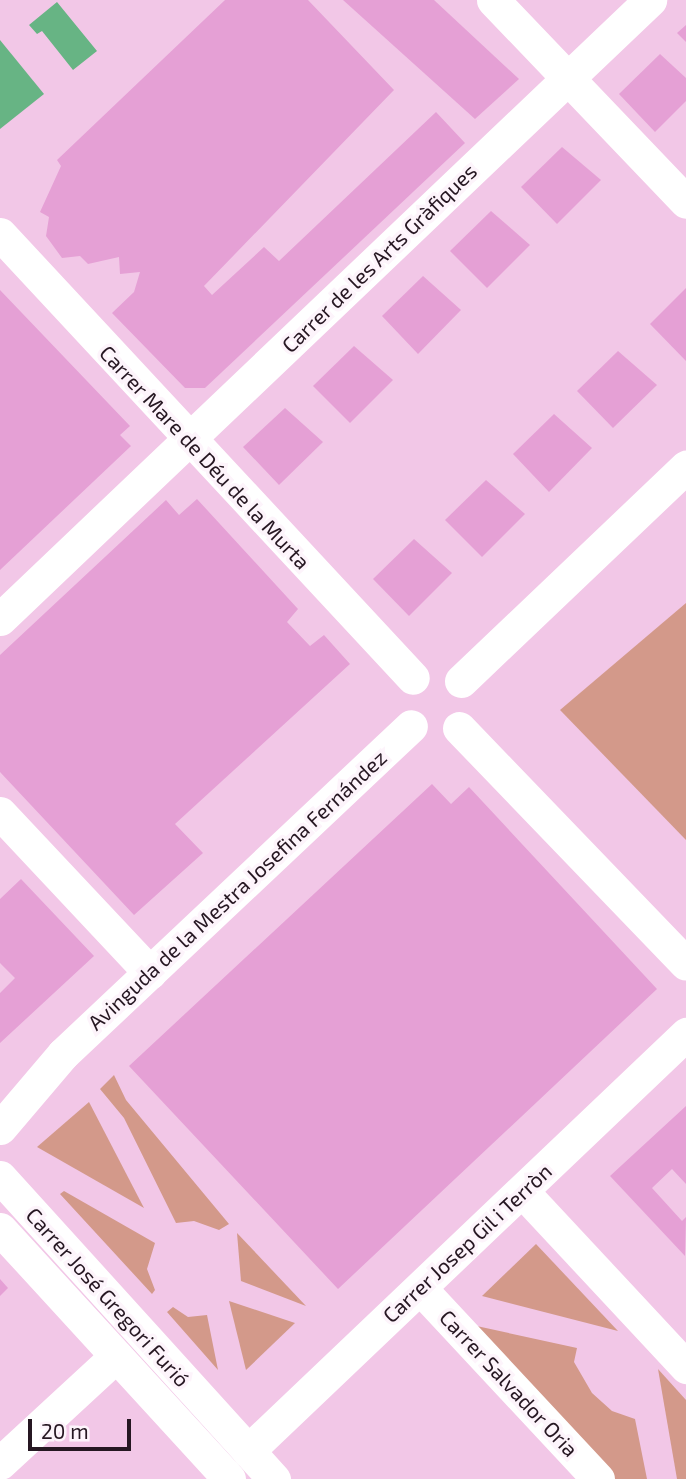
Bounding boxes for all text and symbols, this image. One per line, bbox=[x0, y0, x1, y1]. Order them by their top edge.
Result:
street label: Carrer de les Arts Gràfiques bbox=[276, 158, 482, 358]
street label: Carrer Mare de Déu de la Murta bbox=[94, 340, 316, 574]
street label: Avinguda de la Mestra Josefina Fernández bbox=[82, 745, 392, 1035]
street label: Carrer Josep Gil i Terròn bbox=[377, 1158, 557, 1328]
street label: Carrer José Gregori Furió bbox=[21, 1202, 195, 1392]
street label: Carrer Salvador Oria bbox=[434, 1304, 584, 1462]
scale bar bbox=[32, 1406, 135, 1450]
text: 20 m bbox=[41, 1418, 89, 1443]

